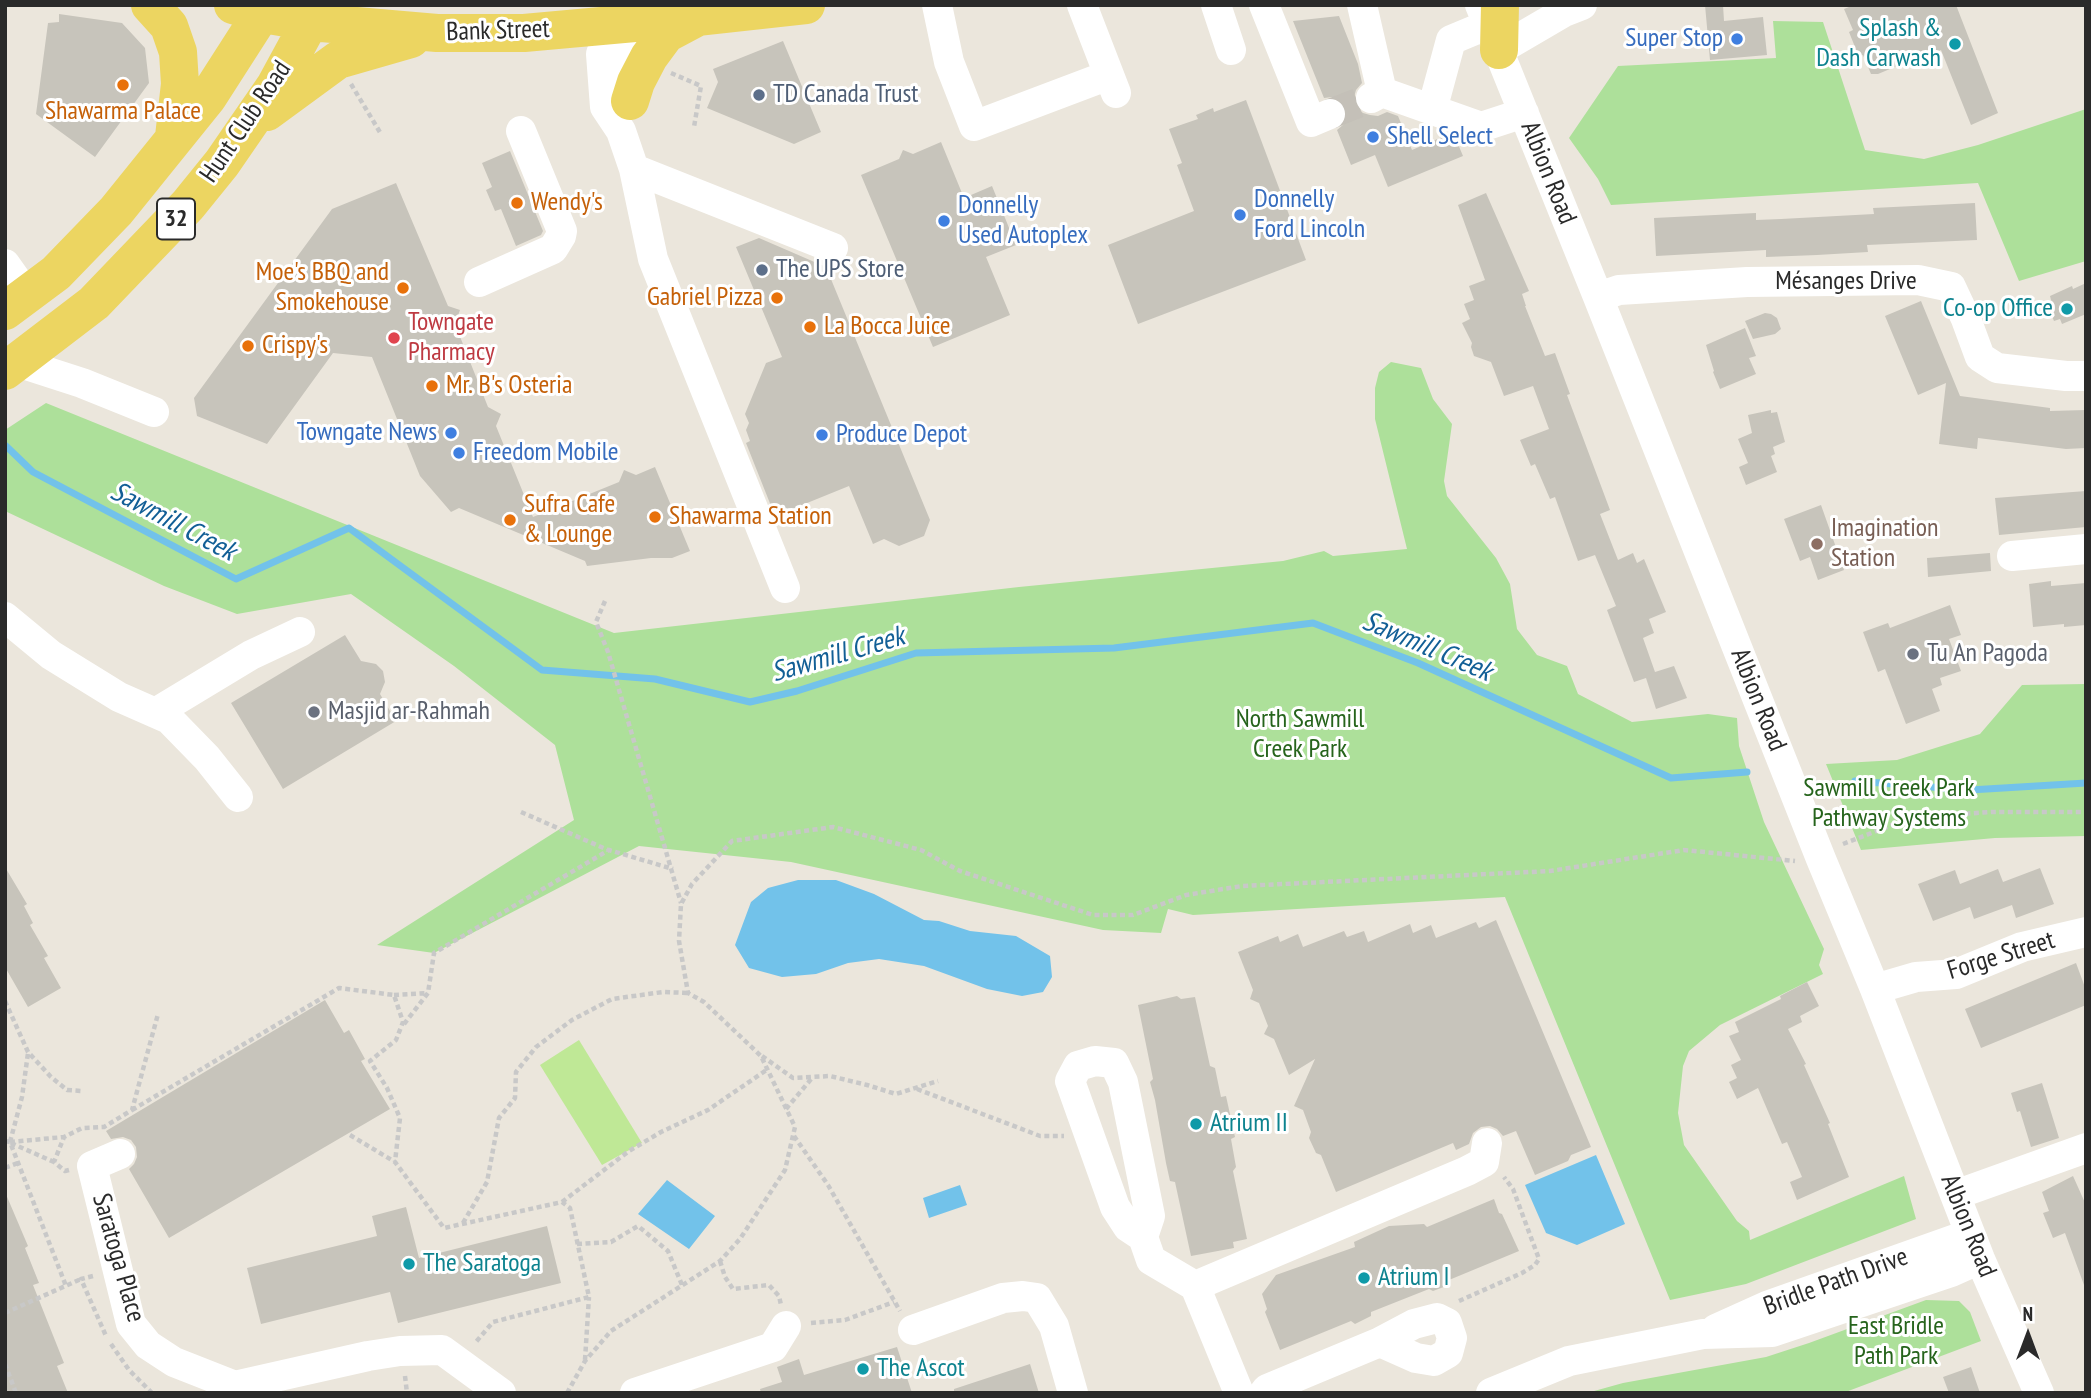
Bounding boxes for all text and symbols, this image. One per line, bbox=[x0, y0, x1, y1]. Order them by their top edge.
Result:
place label: Splash & Dash Carwash bbox=[1816, 13, 1941, 74]
street label: Bank Street bbox=[446, 14, 550, 48]
place label: Super Stop bbox=[1625, 23, 1723, 55]
marker: Super Stop bbox=[1729, 31, 1745, 47]
marker: Splash & Dash Carwash bbox=[1947, 36, 1963, 52]
street label: Hunt Club Road bbox=[194, 55, 298, 189]
marker: Shawarma Palace bbox=[115, 77, 131, 93]
place label: TD Canada Trust bbox=[773, 79, 918, 111]
marker: TD Canada Trust bbox=[751, 87, 767, 103]
place label: Shawarma Palace bbox=[45, 96, 201, 128]
street label: Albion Road bbox=[1513, 117, 1583, 229]
place label: Shell Select bbox=[1387, 121, 1493, 153]
marker: Shell Select bbox=[1365, 129, 1381, 145]
place label: Donnelly Ford Lincoln bbox=[1254, 184, 1365, 246]
place label: Wendy's bbox=[531, 187, 603, 219]
place label: Donnelly Used Autoplex bbox=[958, 190, 1088, 252]
marker: Wendy's bbox=[509, 195, 525, 211]
road number: 32 bbox=[157, 198, 195, 240]
marker: Donnelly Ford Lincoln bbox=[1232, 207, 1248, 223]
marker: Donnelly Used Autoplex bbox=[936, 213, 952, 229]
place label: The UPS Store bbox=[776, 254, 904, 286]
place label: Moe's BBQ and Smokehouse bbox=[256, 257, 389, 318]
marker: The UPS Store bbox=[754, 262, 770, 278]
street label: Mésanges Drive bbox=[1775, 266, 1917, 298]
marker: Moe's BBQ and Smokehouse bbox=[395, 280, 411, 296]
place label: Gabriel Pizza bbox=[647, 282, 763, 314]
marker: Gabriel Pizza bbox=[769, 290, 785, 306]
place label: Co-op Office bbox=[1943, 293, 2053, 325]
marker: Co-op Office bbox=[2059, 301, 2075, 317]
place label: Towngate Pharmacy bbox=[408, 307, 495, 368]
place label: La Bocca Juice bbox=[824, 311, 951, 343]
marker: La Bocca Juice bbox=[802, 319, 818, 335]
place label: Crispy's bbox=[262, 330, 328, 362]
marker: Towngate Pharmacy bbox=[386, 330, 402, 346]
marker: Crispy's bbox=[240, 338, 256, 354]
place label: Mr. B's Osteria bbox=[446, 370, 572, 402]
marker: Mr. B's Osteria bbox=[424, 378, 440, 394]
place label: Towngate News bbox=[297, 417, 437, 449]
place label: Produce Depot bbox=[836, 419, 967, 451]
marker: Towngate News bbox=[443, 425, 459, 441]
marker: Produce Depot bbox=[814, 427, 830, 443]
place label: Freedom Mobile bbox=[473, 437, 619, 469]
marker: Freedom Mobile bbox=[451, 445, 467, 461]
water label: Sawmill Creek bbox=[105, 475, 241, 569]
place label: Sufra Cafe & Lounge bbox=[524, 489, 615, 550]
place label: Shawarma Station bbox=[669, 501, 832, 533]
marker: Shawarma Station bbox=[647, 509, 663, 525]
marker: Sufra Cafe & Lounge bbox=[502, 512, 518, 528]
place label: Imagination Station bbox=[1831, 513, 1939, 574]
marker: Imagination Station bbox=[1809, 536, 1825, 552]
water label: Sawmill Creek bbox=[1357, 605, 1497, 689]
water label: Sawmill Creek bbox=[768, 620, 908, 690]
place label: Tu An Pagoda bbox=[1927, 638, 2048, 670]
street label: Albion Road bbox=[1723, 644, 1793, 756]
marker: Tu An Pagoda bbox=[1905, 646, 1921, 662]
place label: Masjid ar-Rahmah bbox=[328, 696, 490, 728]
marker: Masjid ar-Rahmah bbox=[306, 704, 322, 720]
park label: North Sawmill Creek Park bbox=[1236, 704, 1364, 766]
park label: Sawmill Creek Park Pathway Systems bbox=[1803, 773, 1975, 834]
street label: Forge Street bbox=[1944, 925, 2058, 987]
place label: Atrium II bbox=[1210, 1108, 1288, 1140]
marker: Atrium II bbox=[1188, 1116, 1204, 1132]
street label: Albion Road bbox=[1933, 1170, 2003, 1282]
street label: Saratoga Place bbox=[85, 1190, 151, 1326]
street label: Bridle Path Drive bbox=[1760, 1241, 1912, 1323]
place label: The Saratoga bbox=[423, 1248, 541, 1280]
marker: The Saratoga bbox=[401, 1256, 417, 1272]
place label: Atrium I bbox=[1378, 1262, 1450, 1294]
marker: Atrium I bbox=[1356, 1270, 1372, 1286]
north arrow bbox=[1993, 1300, 2063, 1370]
text: N bbox=[2023, 1302, 2033, 1326]
park label: East Bridle Path Park bbox=[1848, 1311, 1944, 1372]
place label: The Ascot bbox=[877, 1353, 965, 1385]
marker: The Ascot bbox=[855, 1361, 871, 1377]

